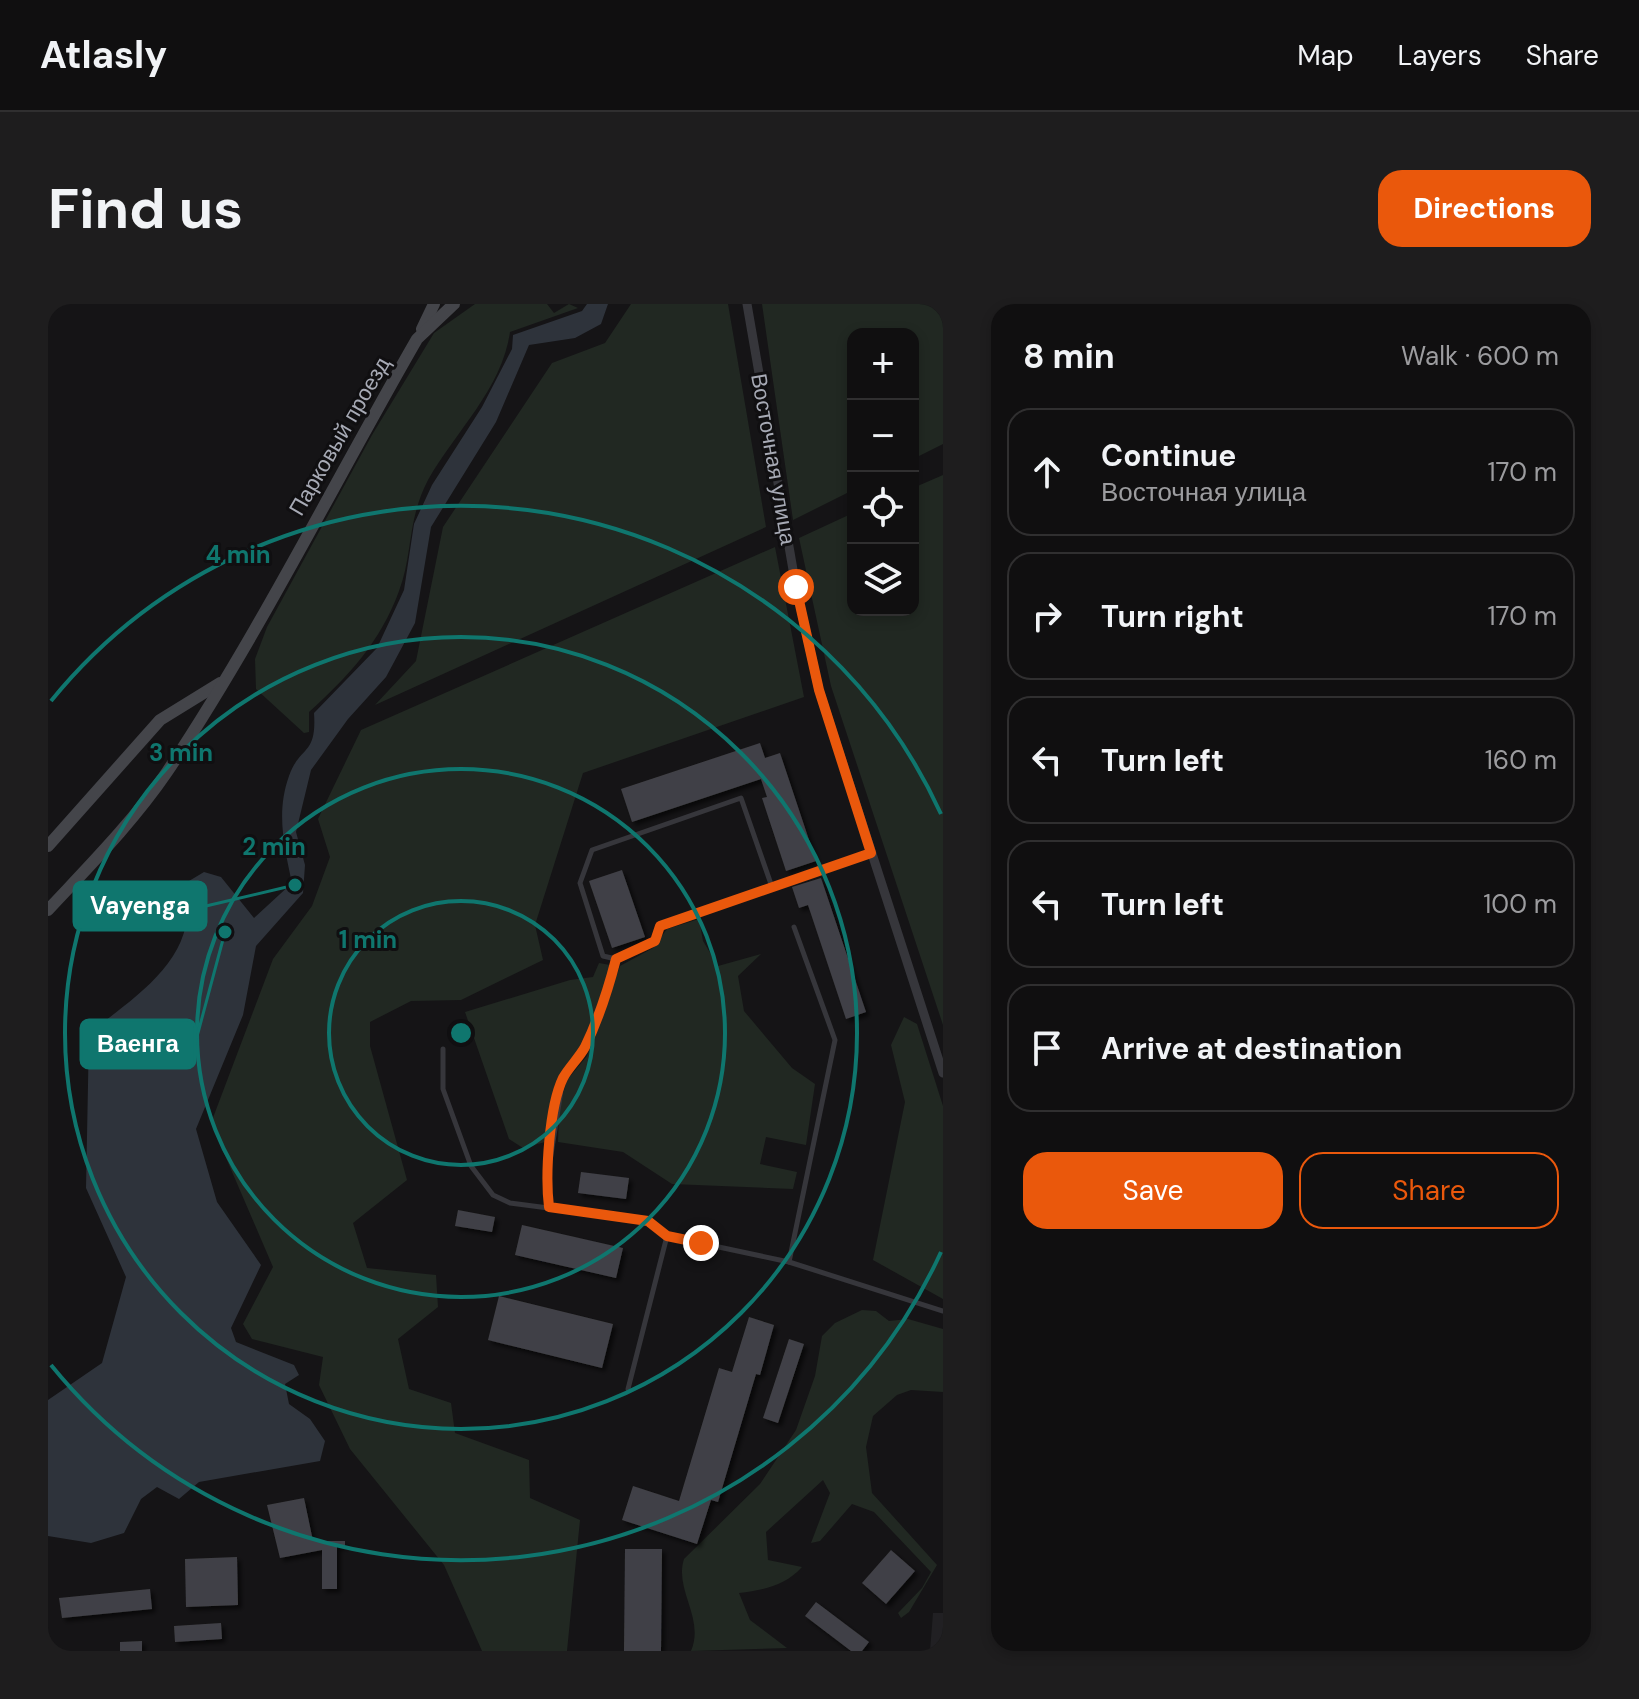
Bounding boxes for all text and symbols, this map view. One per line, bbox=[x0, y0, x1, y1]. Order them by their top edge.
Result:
text: Atlasly bbox=[40, 30, 167, 80]
text: Map bbox=[1297, 37, 1354, 74]
text: Layers bbox=[1398, 37, 1482, 74]
text: Share bbox=[1526, 37, 1599, 74]
button: Directions bbox=[1378, 170, 1591, 247]
text: Find us bbox=[48, 172, 243, 245]
map controls bbox=[847, 328, 919, 616]
button: + bbox=[847, 328, 919, 400]
text: 8 min bbox=[1023, 334, 1115, 379]
text: Walk · 600 m bbox=[1401, 339, 1559, 373]
street label: Парковый проезд bbox=[282, 352, 397, 521]
street label: Восточная улица bbox=[744, 371, 803, 548]
button: − bbox=[847, 400, 919, 472]
text: Continue bbox=[1101, 436, 1236, 475]
icon: ahead bbox=[1025, 450, 1069, 494]
text: 170 m bbox=[1488, 455, 1557, 489]
button: locate bbox=[847, 472, 919, 544]
text: Восточная улица bbox=[1101, 475, 1306, 509]
text: 4 min bbox=[205, 539, 271, 570]
button: layers bbox=[847, 544, 919, 616]
route start bbox=[778, 569, 814, 605]
icon: right bbox=[1025, 594, 1069, 638]
text: Turn right bbox=[1101, 597, 1244, 636]
text: 170 m bbox=[1488, 599, 1557, 633]
text: 3 min bbox=[149, 737, 213, 768]
icon: left bbox=[1025, 738, 1069, 782]
text: Turn left bbox=[1101, 741, 1224, 780]
text: 160 m bbox=[1485, 743, 1557, 777]
text: 2 min bbox=[242, 831, 306, 862]
callout: Vayenga bbox=[74, 882, 206, 930]
icon: left bbox=[1025, 882, 1069, 926]
text: Turn left bbox=[1101, 885, 1224, 924]
text: 100 m bbox=[1483, 887, 1557, 921]
text: Vayenga bbox=[90, 890, 190, 921]
text: 1 min bbox=[339, 924, 397, 955]
centre of rings bbox=[447, 1019, 475, 1047]
callout: Ваенга bbox=[81, 1020, 195, 1068]
icon: arrive bbox=[1025, 1026, 1069, 1070]
text: Ваенга bbox=[97, 1028, 180, 1059]
text: Arrive at destination bbox=[1101, 1029, 1402, 1068]
button: Save bbox=[1023, 1152, 1283, 1229]
button: Share bbox=[1299, 1152, 1559, 1229]
route end bbox=[683, 1225, 719, 1261]

